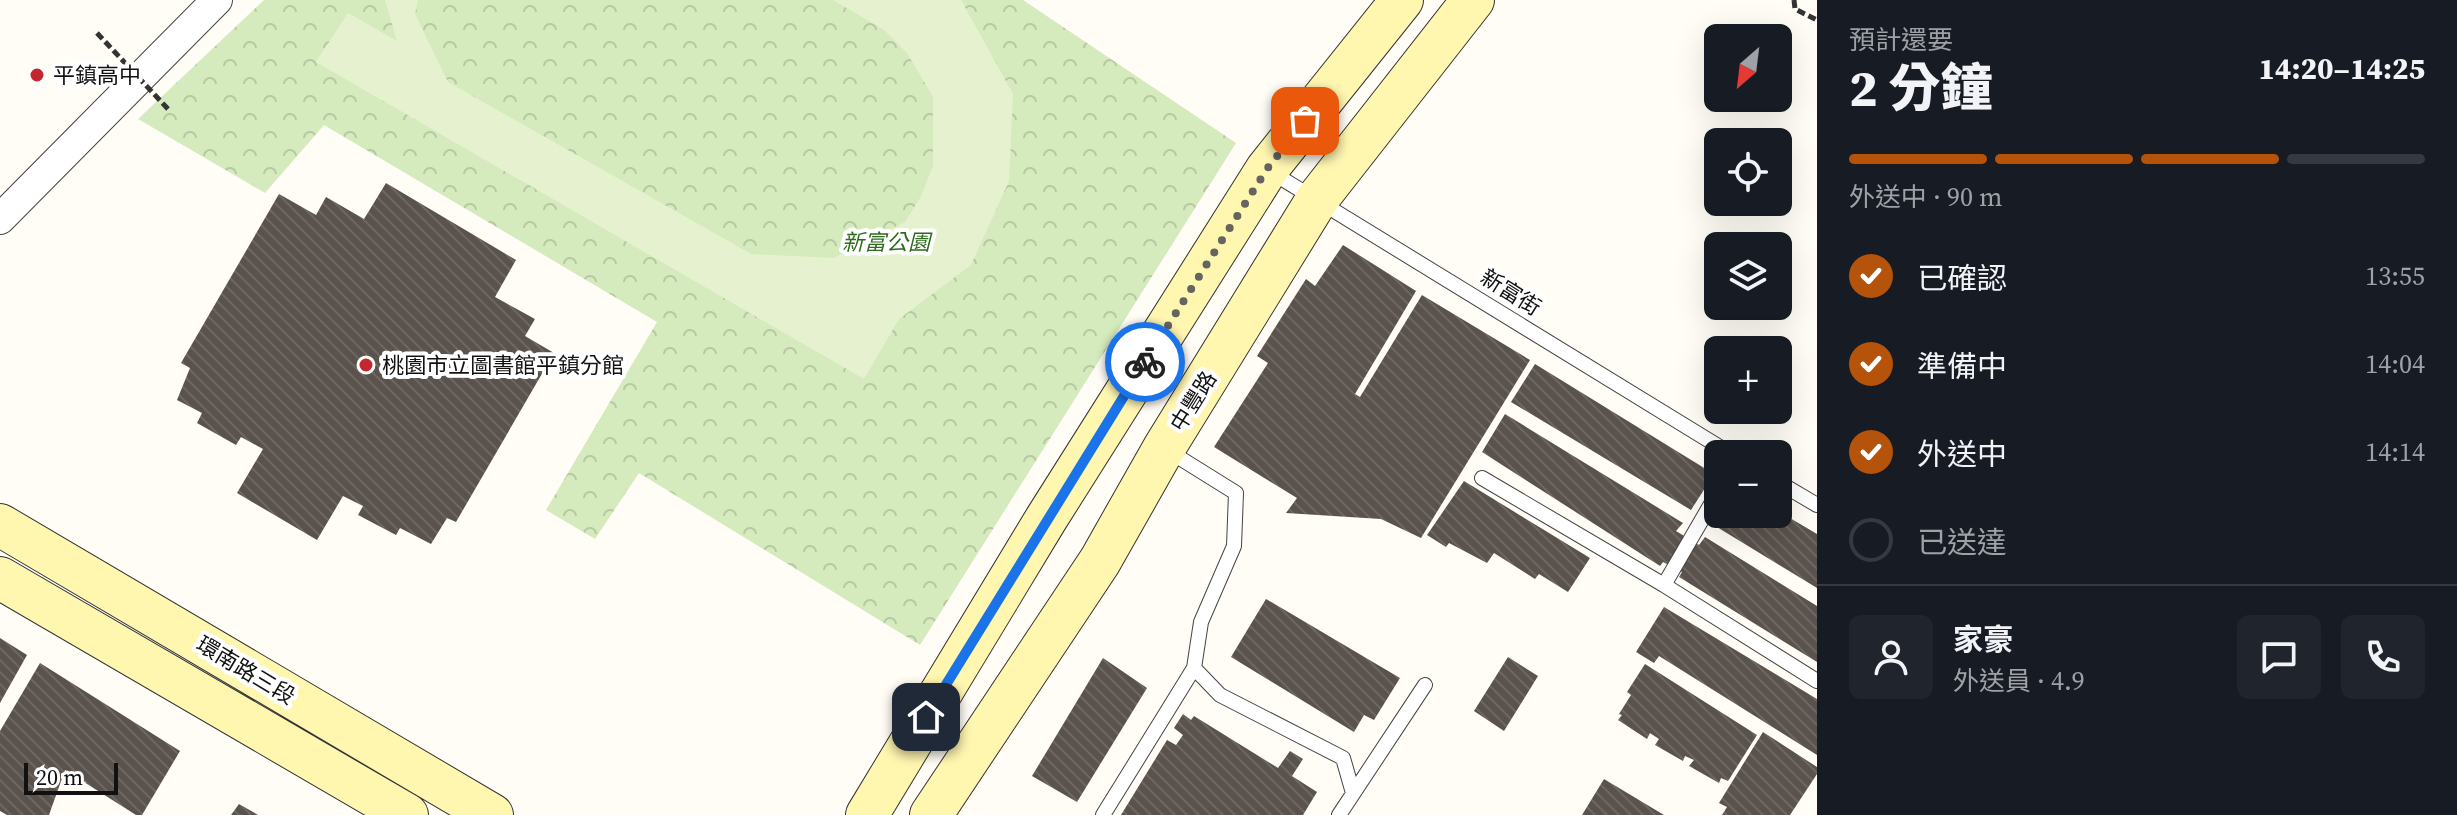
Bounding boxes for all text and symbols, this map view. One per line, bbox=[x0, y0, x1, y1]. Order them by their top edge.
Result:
text: 預計還要 bbox=[1849, 22, 1953, 58]
north arrow bbox=[1704, 24, 1792, 112]
map controls bbox=[1704, 24, 1792, 528]
text: 14:20–14:25 bbox=[2258, 48, 2425, 89]
text: 2 分鐘 bbox=[1849, 52, 1993, 123]
place label: 平鎮高中 bbox=[53, 60, 141, 90]
marker: 平鎮高中 bbox=[28, 66, 46, 84]
pin bbox=[1271, 87, 1339, 155]
icon: bag bbox=[1283, 99, 1327, 143]
button: locate bbox=[1704, 128, 1792, 216]
text: 外送中 · 90 m bbox=[1849, 179, 2002, 215]
park label: 新富公園 bbox=[842, 227, 933, 257]
button: layers bbox=[1704, 232, 1792, 320]
icon: check bbox=[1849, 254, 1893, 298]
text: 已確認 bbox=[1917, 258, 2007, 299]
text: 13:55 bbox=[2365, 258, 2425, 294]
street label: 新富街 bbox=[1475, 262, 1547, 322]
courier bbox=[1105, 322, 1185, 402]
button: + bbox=[1704, 336, 1792, 424]
icon: bike bbox=[1123, 340, 1167, 384]
icon: check bbox=[1849, 342, 1893, 386]
text: 準備中 bbox=[1917, 346, 2007, 387]
text: 14:04 bbox=[2365, 346, 2425, 382]
place label: 桃園市立圖書館平鎮分館 bbox=[382, 350, 624, 380]
marker: 桃園市立圖書館平鎮分館 bbox=[357, 356, 375, 374]
street label: 中豐路 bbox=[1163, 365, 1223, 437]
icon: check bbox=[1849, 430, 1893, 474]
text: 外送中 bbox=[1917, 434, 2007, 475]
text: 14:14 bbox=[2365, 434, 2425, 470]
button: − bbox=[1704, 440, 1792, 528]
text: 已送達 bbox=[1917, 522, 2007, 563]
button: person bbox=[1849, 615, 1933, 699]
button: chat bbox=[2237, 615, 2321, 699]
button: phone bbox=[2341, 615, 2425, 699]
text: 家豪 bbox=[1953, 619, 2013, 660]
street label: 環南路三段 bbox=[191, 629, 301, 711]
text: 外送員 · 4.9 bbox=[1953, 663, 2085, 699]
pin bbox=[892, 683, 960, 751]
icon: home bbox=[904, 695, 948, 739]
scale bar bbox=[24, 759, 118, 795]
text: 20 m bbox=[36, 762, 83, 792]

